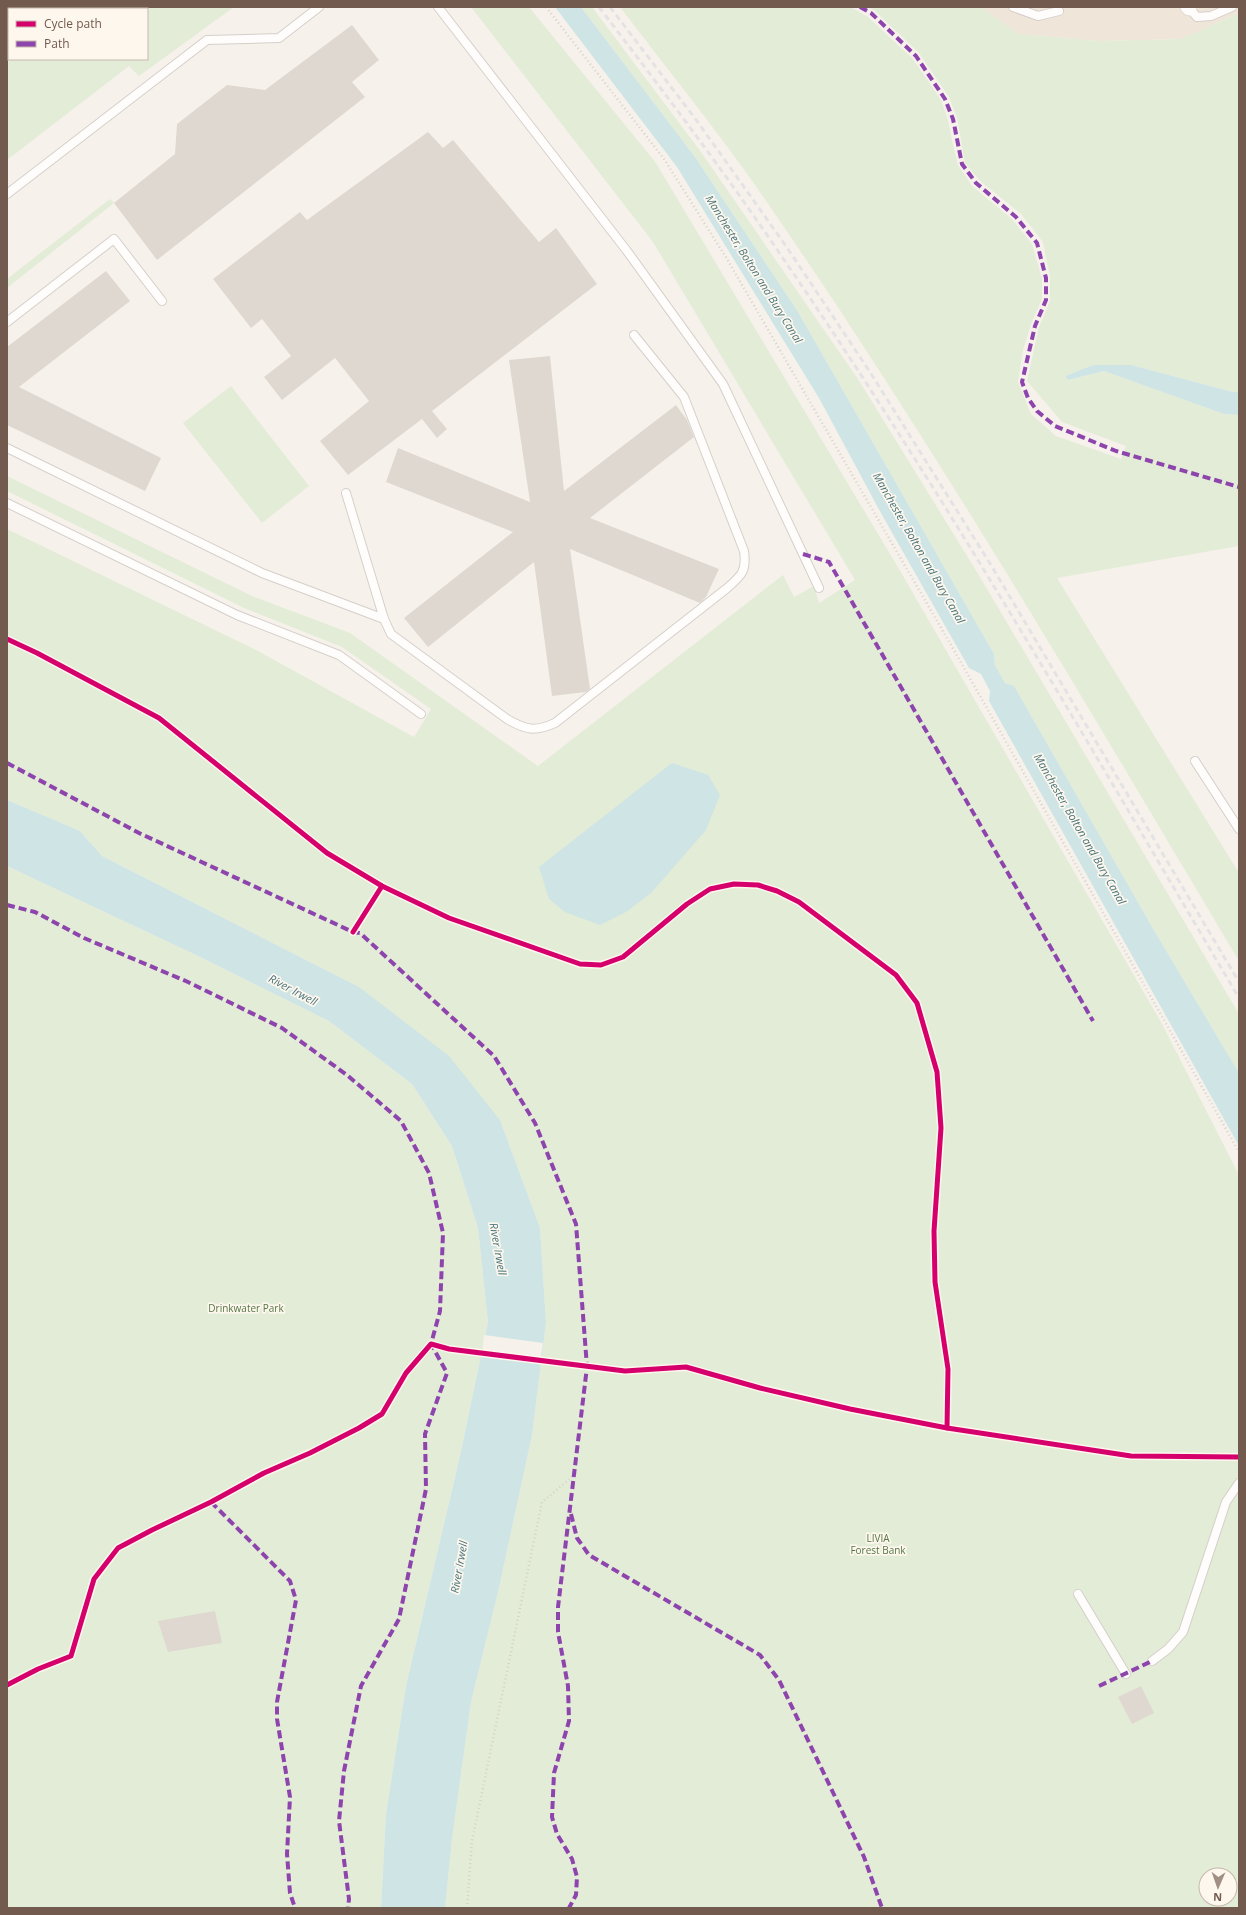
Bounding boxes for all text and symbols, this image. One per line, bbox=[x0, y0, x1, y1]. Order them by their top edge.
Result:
legend bbox=[8, 8, 148, 60]
text: Cycle path bbox=[44, 15, 102, 32]
text: Path bbox=[44, 35, 70, 52]
water label: Manchester, Bolton and Bury Canal bbox=[703, 192, 806, 346]
water label: Manchester, Bolton and Bury Canal bbox=[870, 470, 969, 626]
water label: Manchester, Bolton and Bury Canal bbox=[1031, 751, 1130, 907]
water label: River Irwell bbox=[266, 970, 320, 1009]
water label: River Irwell bbox=[487, 1221, 511, 1277]
park label: Drinkwater Park bbox=[208, 1301, 284, 1315]
park label: LIVIA Forest Bank bbox=[850, 1531, 906, 1557]
water label: River Irwell bbox=[447, 1539, 471, 1594]
north arrow bbox=[1198, 1867, 1238, 1907]
text: N bbox=[1213, 1890, 1222, 1905]

